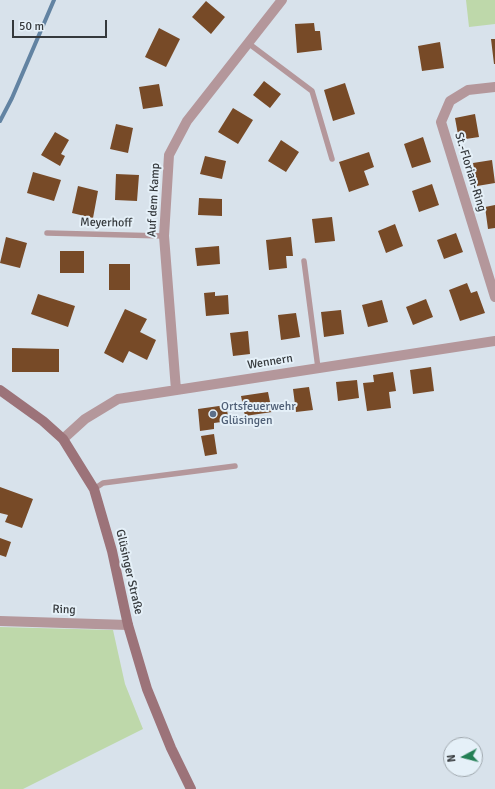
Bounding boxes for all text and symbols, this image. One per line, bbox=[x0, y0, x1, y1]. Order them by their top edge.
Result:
scale bar bbox=[14, 12, 109, 38]
text: 50 m bbox=[19, 19, 44, 34]
street label: St.-Florian-Ring bbox=[451, 131, 489, 213]
street label: Auf dem Kamp bbox=[145, 163, 163, 237]
street label: Meyerhoff bbox=[80, 215, 132, 231]
street label: Wennern bbox=[246, 351, 294, 373]
place label: Ortsfeuerwehr Glüsingen bbox=[221, 400, 296, 428]
marker: Ortsfeuerwehr Glüsingen bbox=[208, 409, 218, 419]
street label: Glüsinger Straße bbox=[112, 528, 146, 616]
street label: Ring bbox=[52, 602, 76, 618]
north arrow bbox=[443, 737, 483, 777]
text: N bbox=[445, 754, 459, 763]

